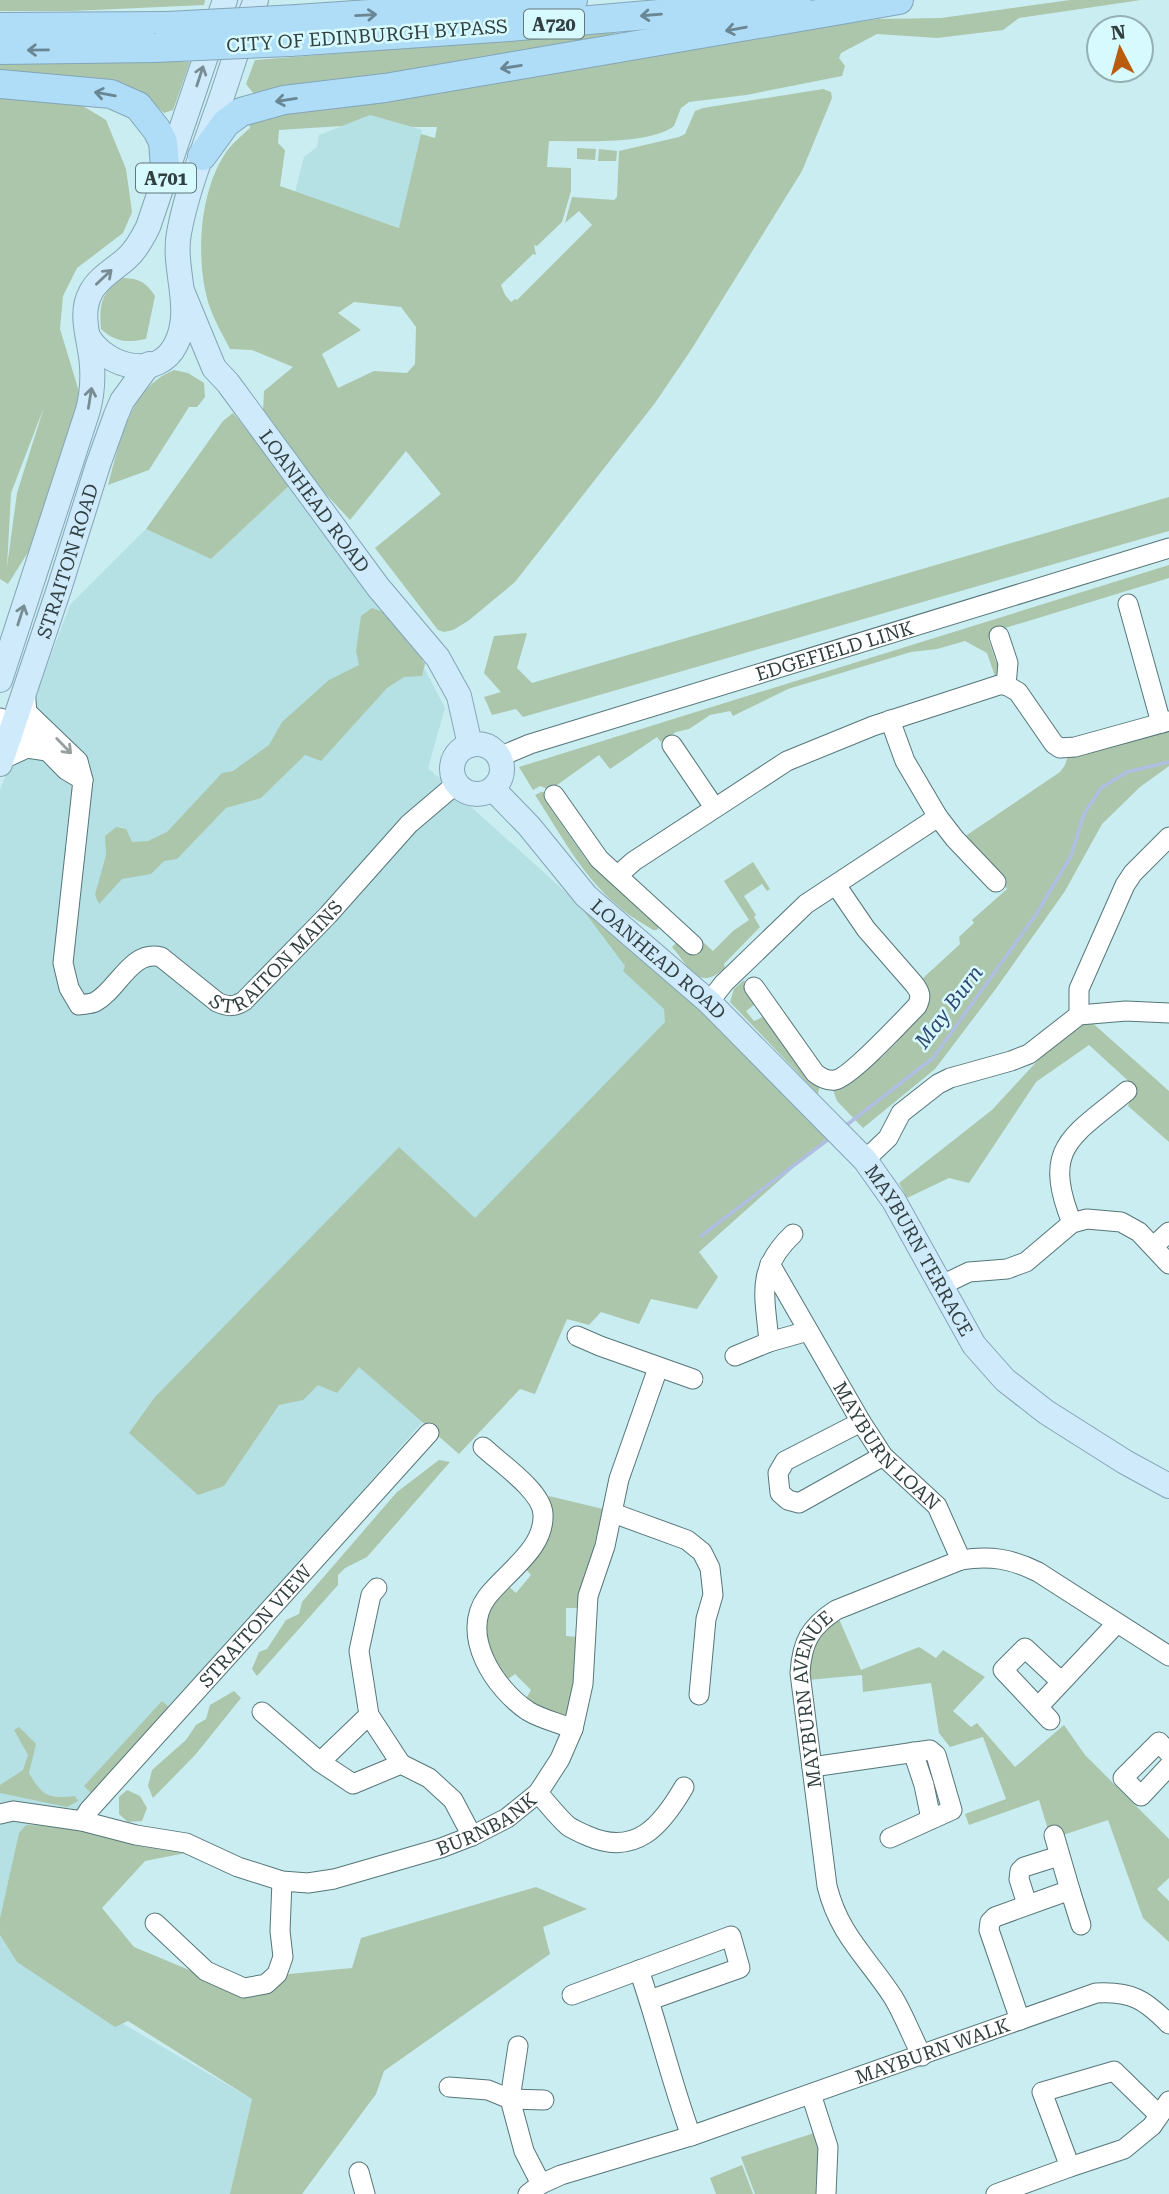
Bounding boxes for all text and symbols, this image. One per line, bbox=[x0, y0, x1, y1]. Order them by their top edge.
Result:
one-way arrow bbox=[354, 8, 376, 21]
road number: A720 bbox=[524, 9, 584, 38]
one-way arrow bbox=[641, 9, 663, 22]
north arrow bbox=[1085, 14, 1155, 84]
street label: CITY OF EDINBURGH BYPASS bbox=[226, 15, 508, 57]
text: N bbox=[1110, 20, 1127, 45]
one-way arrow bbox=[725, 23, 748, 37]
one-way arrow bbox=[27, 43, 50, 57]
one-way arrow bbox=[500, 61, 523, 74]
one-way arrow bbox=[195, 65, 207, 87]
one-way arrow bbox=[94, 86, 117, 100]
one-way arrow bbox=[275, 94, 298, 107]
road number: A701 bbox=[136, 163, 196, 192]
one-way arrow bbox=[95, 269, 113, 285]
one-way arrow bbox=[84, 387, 97, 410]
street label: LOANHEAD ROAD bbox=[255, 425, 375, 577]
street label: STRAITON ROAD bbox=[32, 481, 103, 641]
one-way arrow bbox=[16, 604, 29, 626]
street label: EDGEFIELD LINK bbox=[753, 616, 916, 686]
one-way arrow bbox=[56, 737, 73, 754]
street label: LOANHEAD ROAD bbox=[586, 894, 731, 1024]
street label: STRAITON MAINS bbox=[205, 895, 347, 1018]
water label: May Burn bbox=[910, 961, 988, 1054]
street label: MAYBURN TERRACE bbox=[860, 1160, 978, 1340]
street label: MAYBURN LOAN bbox=[829, 1377, 945, 1515]
street label: STRAITON VIEW bbox=[194, 1559, 317, 1692]
street label: MAYBURN AVENUE bbox=[788, 1605, 837, 1790]
street label: BURNBANK bbox=[433, 1787, 541, 1860]
street label: MAYBURN WALK bbox=[852, 2013, 1013, 2089]

